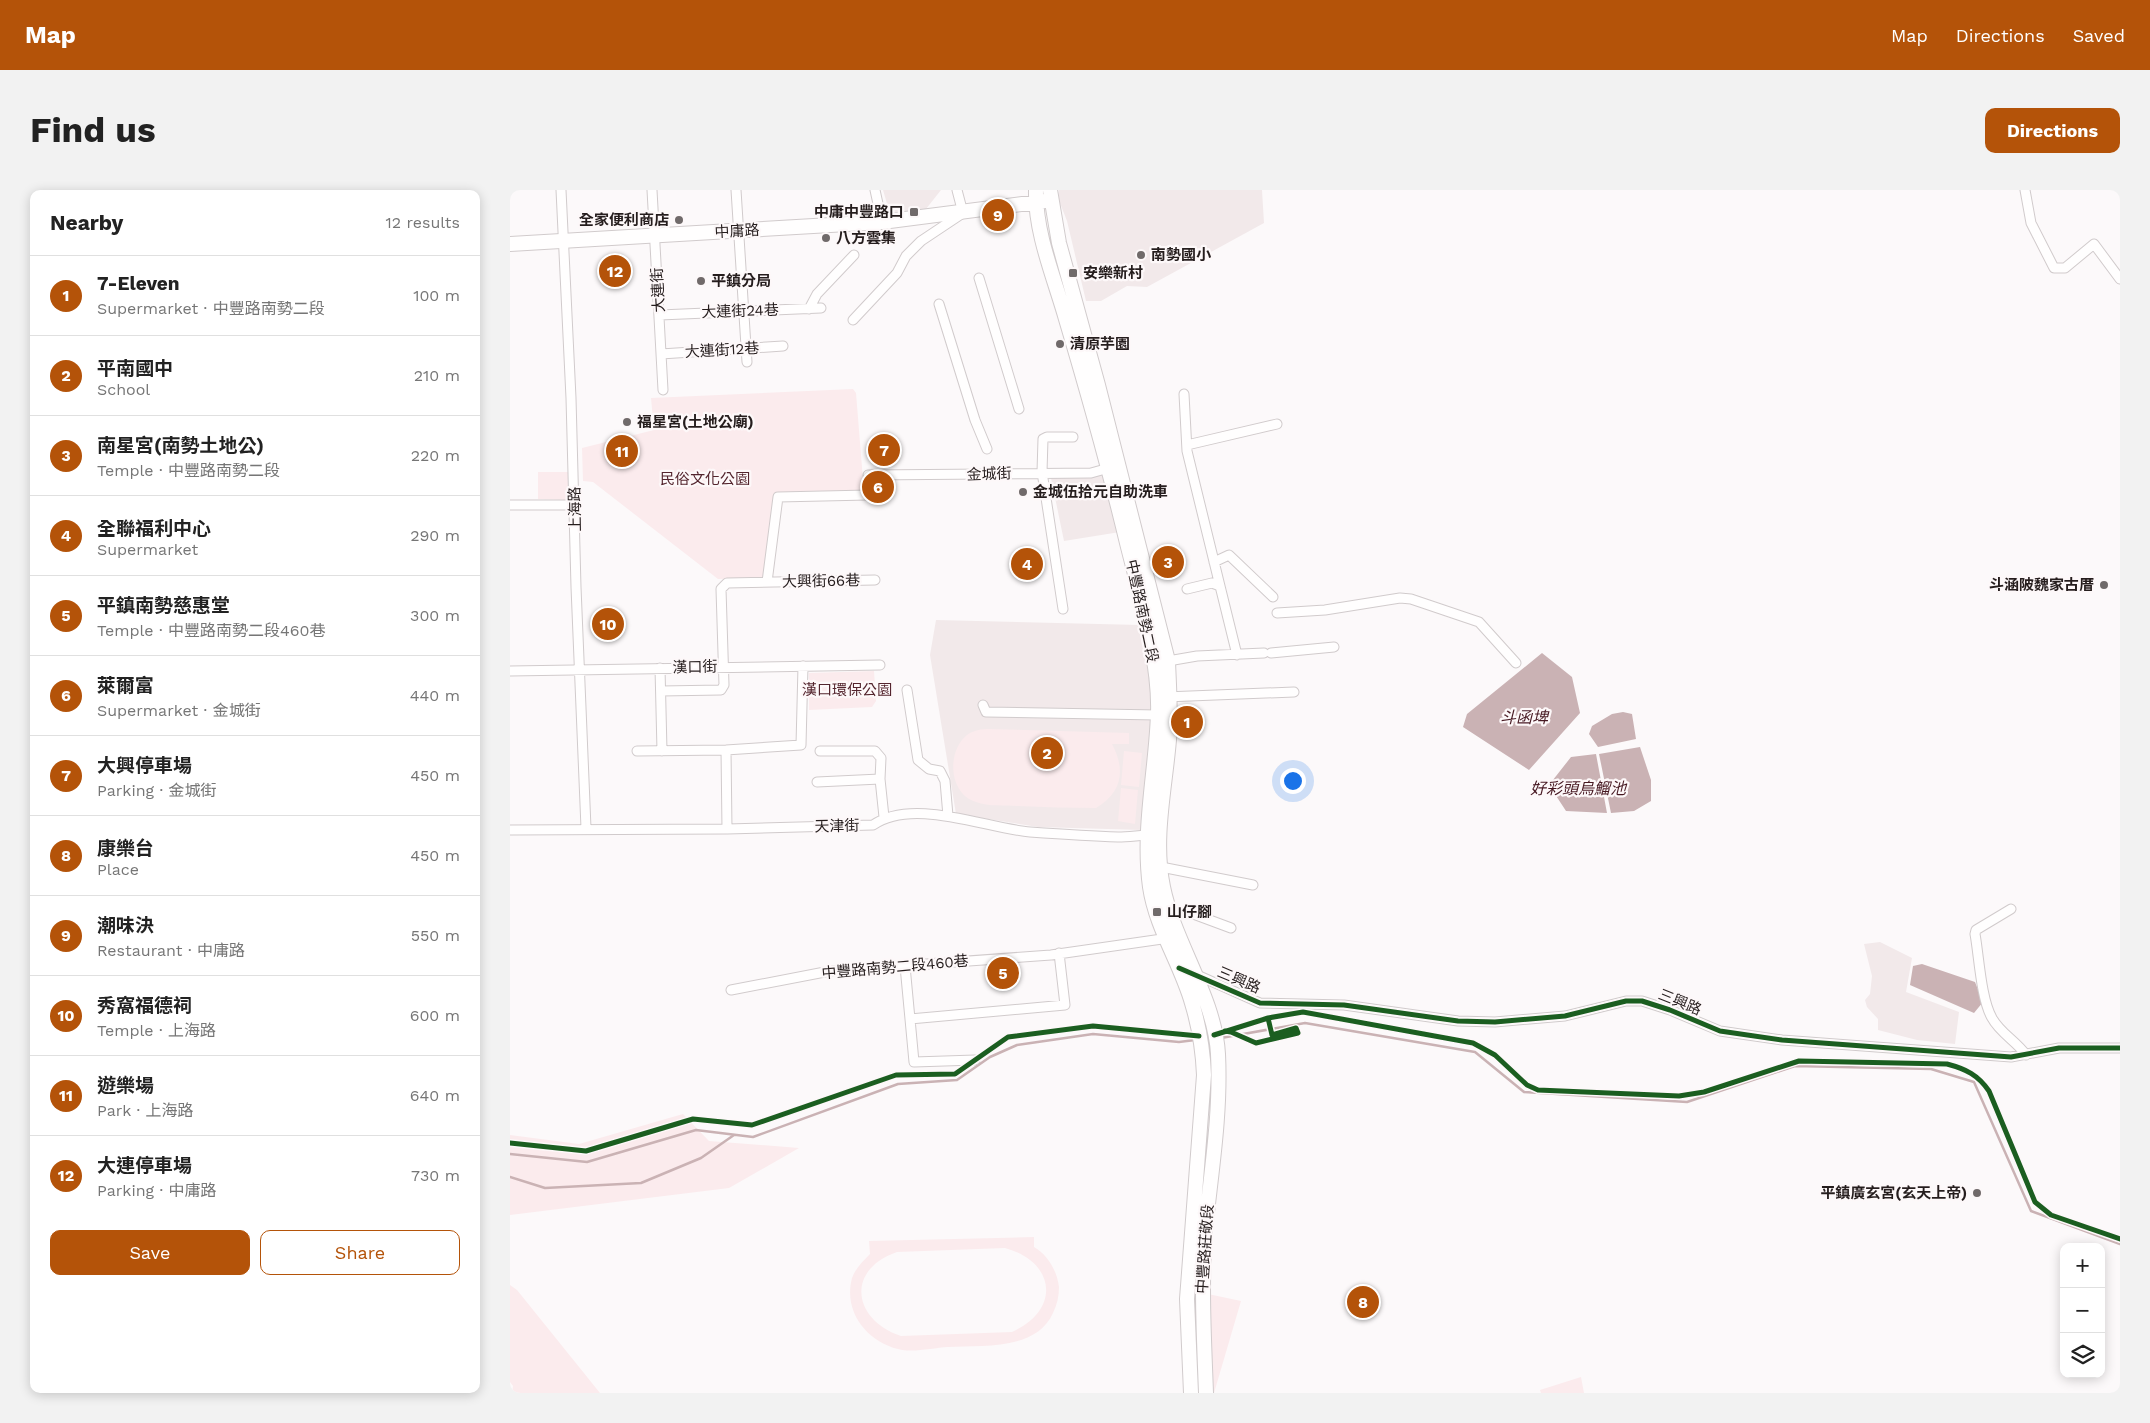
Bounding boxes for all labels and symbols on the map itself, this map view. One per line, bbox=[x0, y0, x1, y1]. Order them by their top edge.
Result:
pin: 9 bbox=[982, 196, 1014, 234]
place label: 中庸中豐路口 bbox=[814, 203, 904, 221]
marker: 中庸中豐路口 bbox=[908, 206, 920, 218]
place label: 全家便利商店 bbox=[579, 211, 669, 229]
marker: 全家便利商店 bbox=[673, 214, 685, 226]
street label: 中庸路 bbox=[714, 221, 760, 241]
place label: 八方雲集 bbox=[836, 229, 896, 247]
marker: 八方雲集 bbox=[820, 232, 832, 244]
place label: 南勢國小 bbox=[1151, 246, 1212, 264]
marker: 南勢國小 bbox=[1135, 249, 1147, 261]
pin: 12 bbox=[599, 252, 631, 290]
place label: 安樂新村 bbox=[1083, 264, 1143, 282]
street label: 大連街 bbox=[648, 267, 668, 313]
marker: 安樂新村 bbox=[1067, 267, 1079, 279]
place label: 平鎮分局 bbox=[711, 272, 771, 290]
marker: 平鎮分局 bbox=[695, 275, 707, 287]
street label: 大連街24巷 bbox=[701, 301, 779, 321]
place label: 清原芋園 bbox=[1070, 335, 1130, 353]
marker: 清原芋園 bbox=[1054, 338, 1066, 350]
street label: 大連街12巷 bbox=[684, 339, 760, 361]
place label: 福星宮(土地公廟) bbox=[637, 413, 754, 431]
marker: 福星宮(土地公廟) bbox=[621, 416, 633, 428]
pin: 7 bbox=[868, 431, 900, 469]
pin: 11 bbox=[606, 432, 638, 470]
street label: 金城街 bbox=[966, 464, 1012, 484]
pin: 6 bbox=[862, 468, 894, 506]
park label: 民俗文化公園 bbox=[660, 470, 750, 488]
place label: 金城伍拾元自助洗車 bbox=[1033, 483, 1168, 501]
street label: 上海路 bbox=[566, 486, 584, 532]
marker: 金城伍拾元自助洗車 bbox=[1017, 486, 1029, 498]
pin: 3 bbox=[1152, 543, 1184, 581]
pin: 4 bbox=[1011, 545, 1043, 583]
street label: 中豐路南勢二段 bbox=[1122, 558, 1162, 664]
street label: 大興街66巷 bbox=[782, 571, 860, 591]
place label: 斗涵陂魏家古厝 bbox=[1989, 576, 2094, 594]
marker: 斗涵陂魏家古厝 bbox=[2098, 579, 2110, 591]
pin: 10 bbox=[592, 605, 624, 643]
street label: 漢口街 bbox=[672, 658, 718, 676]
park label: 漢口環保公園 bbox=[802, 681, 892, 699]
pin: 1 bbox=[1171, 703, 1203, 741]
water label: 斗函埤 bbox=[1500, 708, 1550, 727]
pin: 2 bbox=[1031, 734, 1063, 772]
your location bbox=[1280, 768, 1306, 794]
water label: 好彩頭烏鰡池 bbox=[1530, 779, 1628, 798]
street label: 天津街 bbox=[814, 817, 860, 835]
place label: 山仔腳 bbox=[1167, 903, 1212, 921]
marker: 山仔腳 bbox=[1151, 906, 1163, 918]
street label: 中豐路南勢二段460巷 bbox=[821, 952, 969, 982]
pin: 5 bbox=[987, 954, 1019, 992]
street label: 三興路 bbox=[1215, 963, 1263, 997]
street label: 三興路 bbox=[1656, 985, 1704, 1019]
place label: 平鎮廣玄宮(玄天上帝) bbox=[1820, 1184, 1967, 1202]
marker: 平鎮廣玄宮(玄天上帝) bbox=[1971, 1187, 1983, 1199]
street label: 中豐路莊敬段 bbox=[1193, 1203, 1217, 1295]
pin: 8 bbox=[1347, 1283, 1379, 1321]

